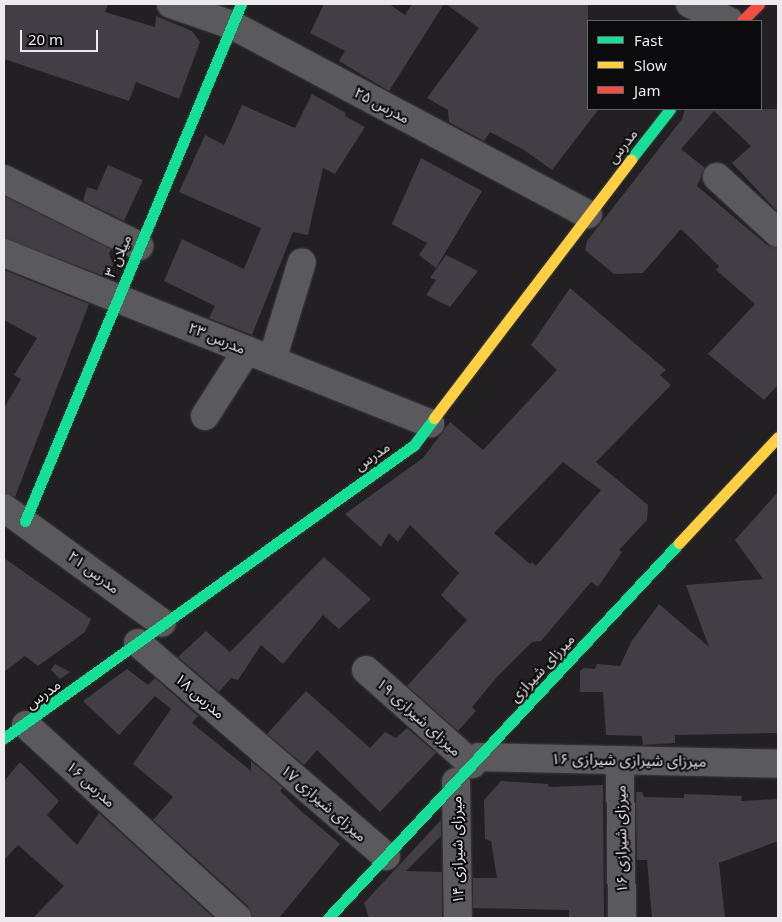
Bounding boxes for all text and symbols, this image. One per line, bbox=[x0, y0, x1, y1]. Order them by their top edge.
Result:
scale bar bbox=[22, 20, 100, 52]
legend bbox=[587, 20, 762, 110]
text: 20 m bbox=[28, 29, 63, 49]
text: Fast bbox=[634, 30, 663, 50]
text: Slow bbox=[634, 55, 667, 75]
text: Jam bbox=[634, 80, 661, 100]
street label: مدرس ۲۵ bbox=[351, 83, 413, 127]
street label: مدرس bbox=[603, 125, 641, 167]
street label: میلان ۳ bbox=[101, 232, 135, 280]
street label: مدرس ۲۳ bbox=[186, 318, 248, 358]
street label: مدرس bbox=[351, 437, 393, 475]
street label: مدرس ۲۱ bbox=[65, 547, 123, 597]
street label: میرزای شیرازی bbox=[506, 630, 578, 706]
street label: مدرس ۱۸ bbox=[171, 669, 229, 723]
street label: میرزای شیرازی ۱۹ bbox=[373, 674, 465, 760]
street label: مدرس bbox=[22, 675, 64, 713]
street label: میرزای شیرازی شیرازی ۱۶ bbox=[551, 750, 707, 770]
street label: مدرس ۱۶ bbox=[63, 757, 119, 811]
street label: میرزای شیرازی ۱۷ bbox=[277, 761, 371, 845]
street label: میرزای شیرازی ۱۶ bbox=[611, 785, 631, 893]
street label: میرزای شیرازی ۱۴ bbox=[447, 796, 467, 904]

